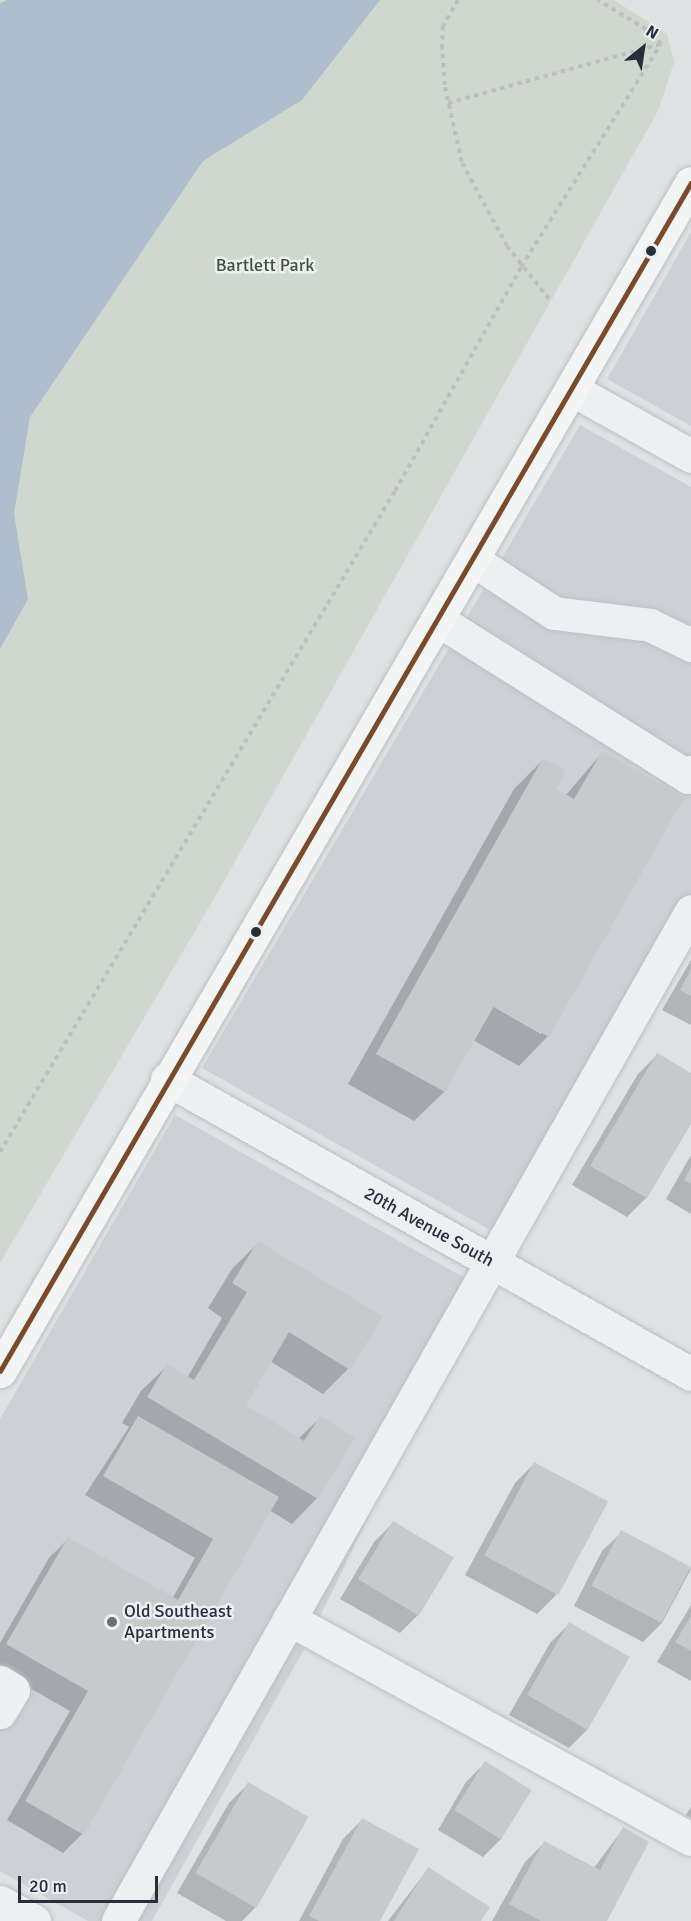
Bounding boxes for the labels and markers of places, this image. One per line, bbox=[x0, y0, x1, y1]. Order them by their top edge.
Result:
unlabelled marker bbox=[645, 245, 657, 257]
unlabelled marker bbox=[250, 926, 262, 938]
place label: Old Southeast Apartments bbox=[124, 1601, 232, 1644]
marker: Old Southeast Apartments bbox=[105, 1615, 119, 1629]

